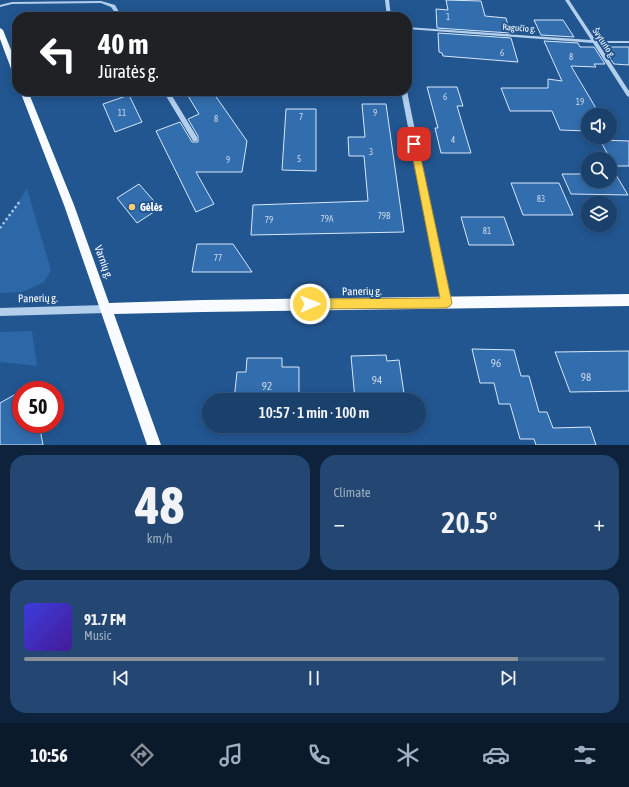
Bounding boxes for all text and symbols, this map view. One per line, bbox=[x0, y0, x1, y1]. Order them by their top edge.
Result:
house number: 1 bbox=[446, 12, 450, 22]
street label: Ragučio g. bbox=[502, 22, 536, 34]
street label: Švyturio g. bbox=[591, 26, 618, 60]
icon: left bbox=[32, 28, 84, 80]
text: 40 m bbox=[98, 28, 148, 60]
house number: 6 bbox=[500, 48, 504, 58]
house number: 8 bbox=[569, 52, 573, 62]
text: Jūratės g. bbox=[98, 61, 159, 82]
house number: 6 bbox=[443, 92, 447, 102]
house number: 19 bbox=[576, 97, 584, 107]
house number: 11 bbox=[118, 108, 126, 118]
house number: 9 bbox=[373, 108, 377, 118]
map controls bbox=[581, 108, 617, 232]
button: sound bbox=[581, 108, 617, 144]
house number: 7 bbox=[299, 112, 303, 122]
house number: 8 bbox=[214, 114, 218, 124]
pin bbox=[397, 127, 431, 161]
icon: arrive bbox=[403, 133, 425, 155]
house number: 4 bbox=[451, 135, 455, 145]
house number: 3 bbox=[369, 147, 373, 157]
button: search bbox=[581, 152, 617, 188]
house number: 5 bbox=[297, 154, 301, 164]
house number: 9 bbox=[226, 155, 230, 165]
house number: 83 bbox=[537, 194, 545, 204]
button: layers bbox=[581, 196, 617, 232]
place label: Gėlės bbox=[140, 201, 163, 213]
marker: Gėlės bbox=[127, 202, 137, 212]
house number: 79B bbox=[378, 211, 391, 221]
house number: 79A bbox=[321, 214, 334, 224]
house number: 79 bbox=[265, 215, 273, 225]
house number: 81 bbox=[483, 226, 491, 236]
street label: Varnių g. bbox=[92, 244, 116, 280]
house number: 77 bbox=[214, 253, 222, 263]
position arrow bbox=[289, 283, 331, 325]
street label: Panerių g. bbox=[342, 285, 382, 297]
street label: Panerių g. bbox=[18, 292, 58, 304]
house number: 96 bbox=[491, 357, 501, 369]
house number: 98 bbox=[581, 371, 591, 383]
house number: 94 bbox=[372, 374, 382, 386]
house number: 92 bbox=[262, 380, 272, 392]
speed limit sign: 50 bbox=[12, 381, 64, 433]
text: 10:57 · 1 min · 100 m bbox=[259, 404, 369, 421]
text: 48 bbox=[135, 475, 184, 535]
text: Climate bbox=[334, 485, 371, 500]
text: 20.5° bbox=[441, 505, 497, 539]
text: − bbox=[334, 510, 345, 536]
text: + bbox=[594, 510, 605, 536]
text: km/h bbox=[147, 531, 173, 546]
text: 91.7 FM bbox=[84, 611, 126, 628]
text: Music bbox=[84, 628, 111, 643]
icon: previous bbox=[110, 667, 132, 689]
icon: pause bbox=[303, 667, 325, 689]
icon: next bbox=[497, 667, 519, 689]
icon: directions bbox=[128, 741, 156, 769]
icon: music bbox=[217, 741, 245, 769]
icon: phone bbox=[305, 741, 333, 769]
icon: climate bbox=[394, 741, 422, 769]
icon: car bbox=[482, 741, 510, 769]
icon: filters bbox=[571, 741, 599, 769]
text: 10:56 bbox=[30, 745, 68, 766]

